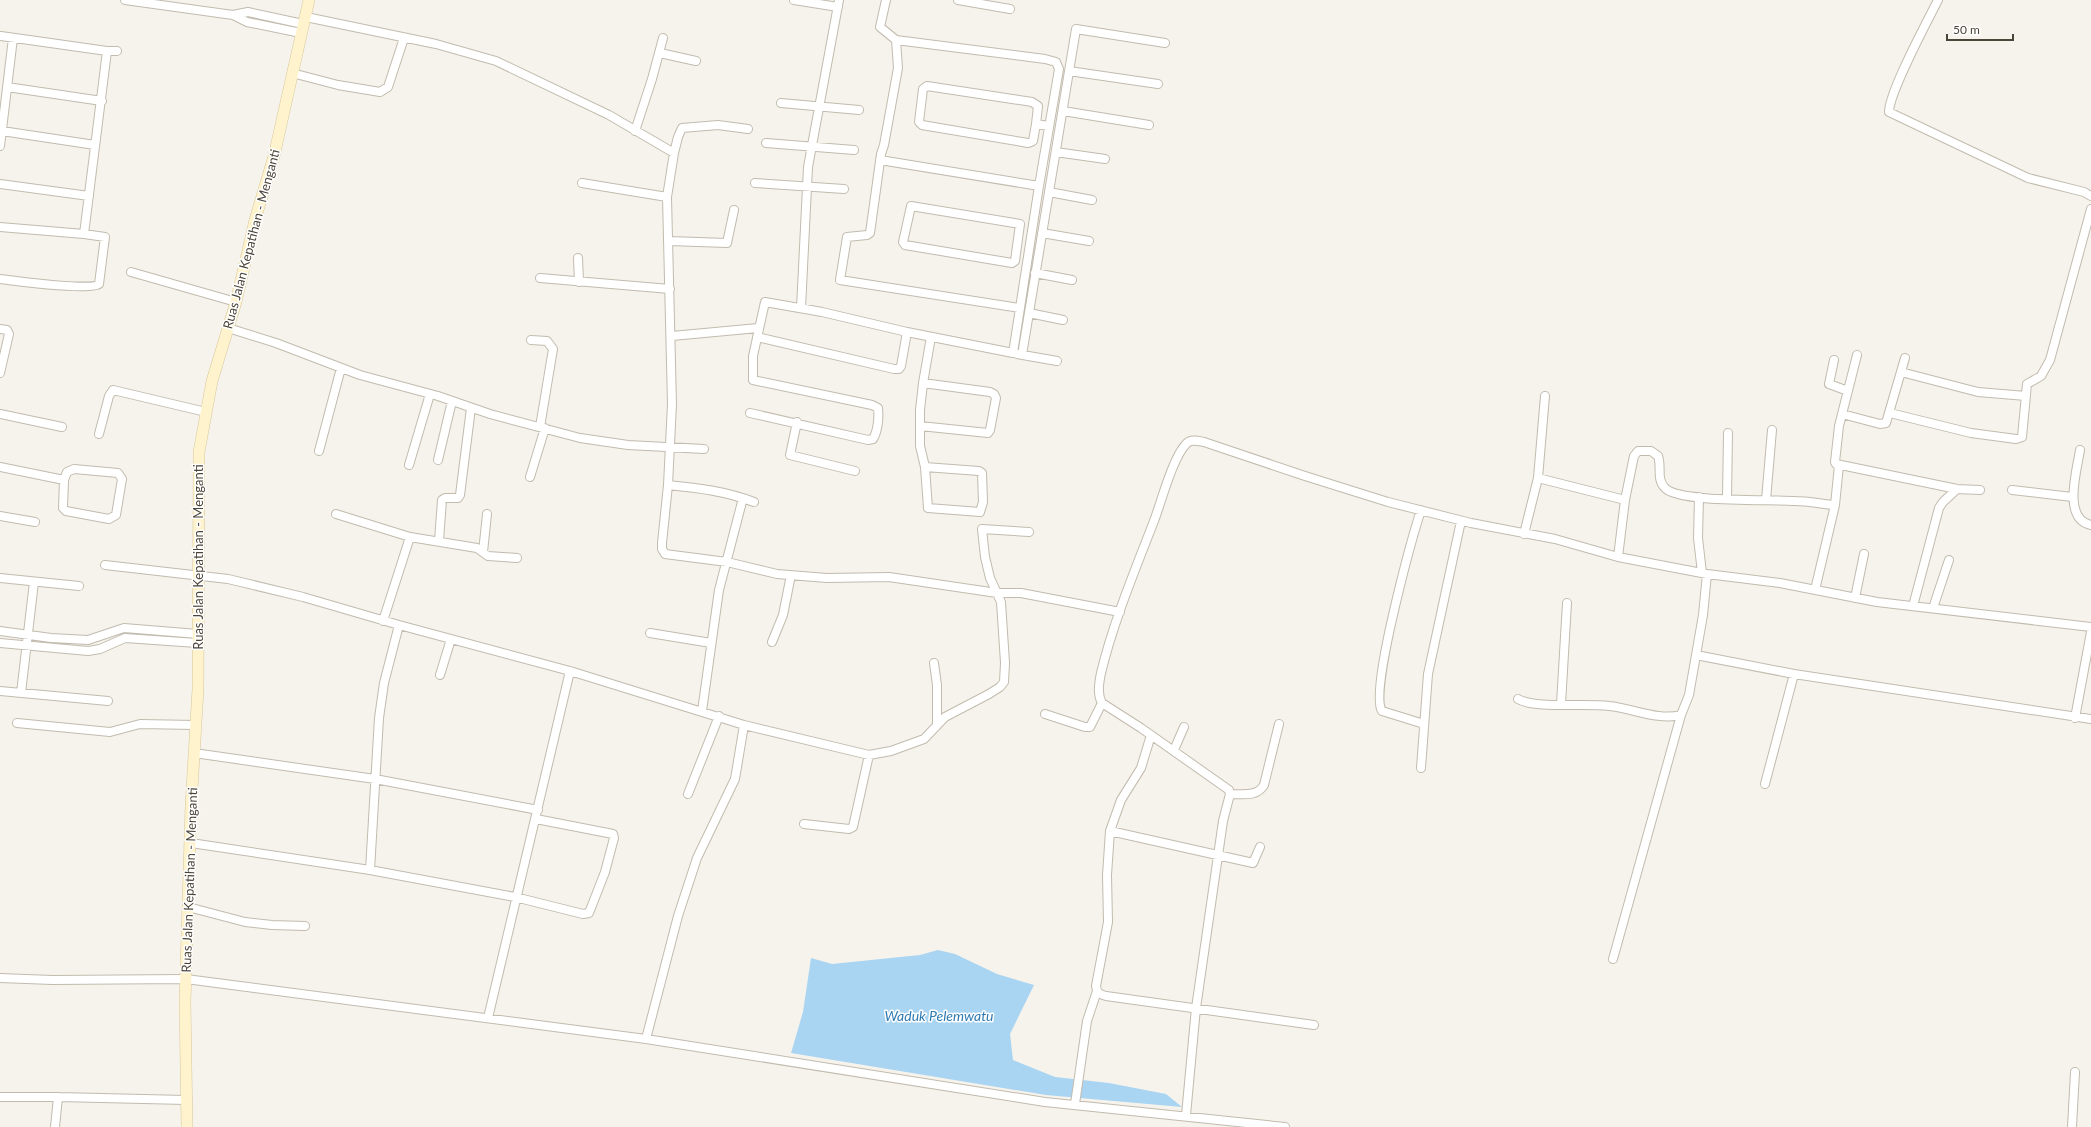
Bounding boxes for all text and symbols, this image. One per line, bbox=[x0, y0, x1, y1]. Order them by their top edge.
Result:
scale bar bbox=[1947, 16, 2013, 42]
text: 50 m bbox=[1953, 22, 1980, 37]
street label: Ruas Jalan Kepatihan - Menganti bbox=[219, 147, 283, 331]
street label: Ruas Jalan Kepatihan - Menganti bbox=[190, 464, 206, 650]
street label: Ruas Jalan Kepatihan - Menganti bbox=[178, 787, 200, 973]
water label: Waduk Pelemwatu bbox=[884, 1007, 994, 1024]

